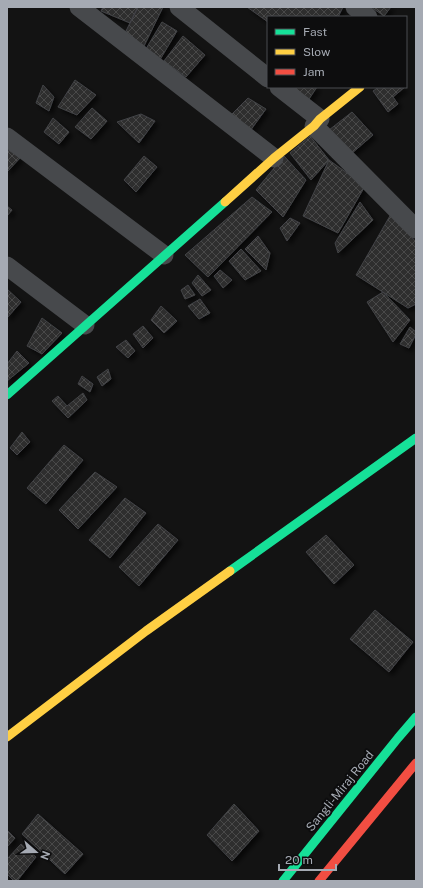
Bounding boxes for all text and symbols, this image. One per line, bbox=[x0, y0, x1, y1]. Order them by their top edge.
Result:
legend bbox=[267, 16, 407, 88]
text: Fast bbox=[303, 25, 328, 39]
text: Slow bbox=[303, 45, 331, 59]
text: Jam bbox=[303, 65, 325, 79]
street label: Sangli-Miraj Road bbox=[303, 748, 377, 834]
north arrow bbox=[16, 832, 56, 872]
scale bar bbox=[279, 846, 336, 872]
text: N bbox=[38, 849, 53, 862]
text: 20 m bbox=[285, 853, 313, 867]

